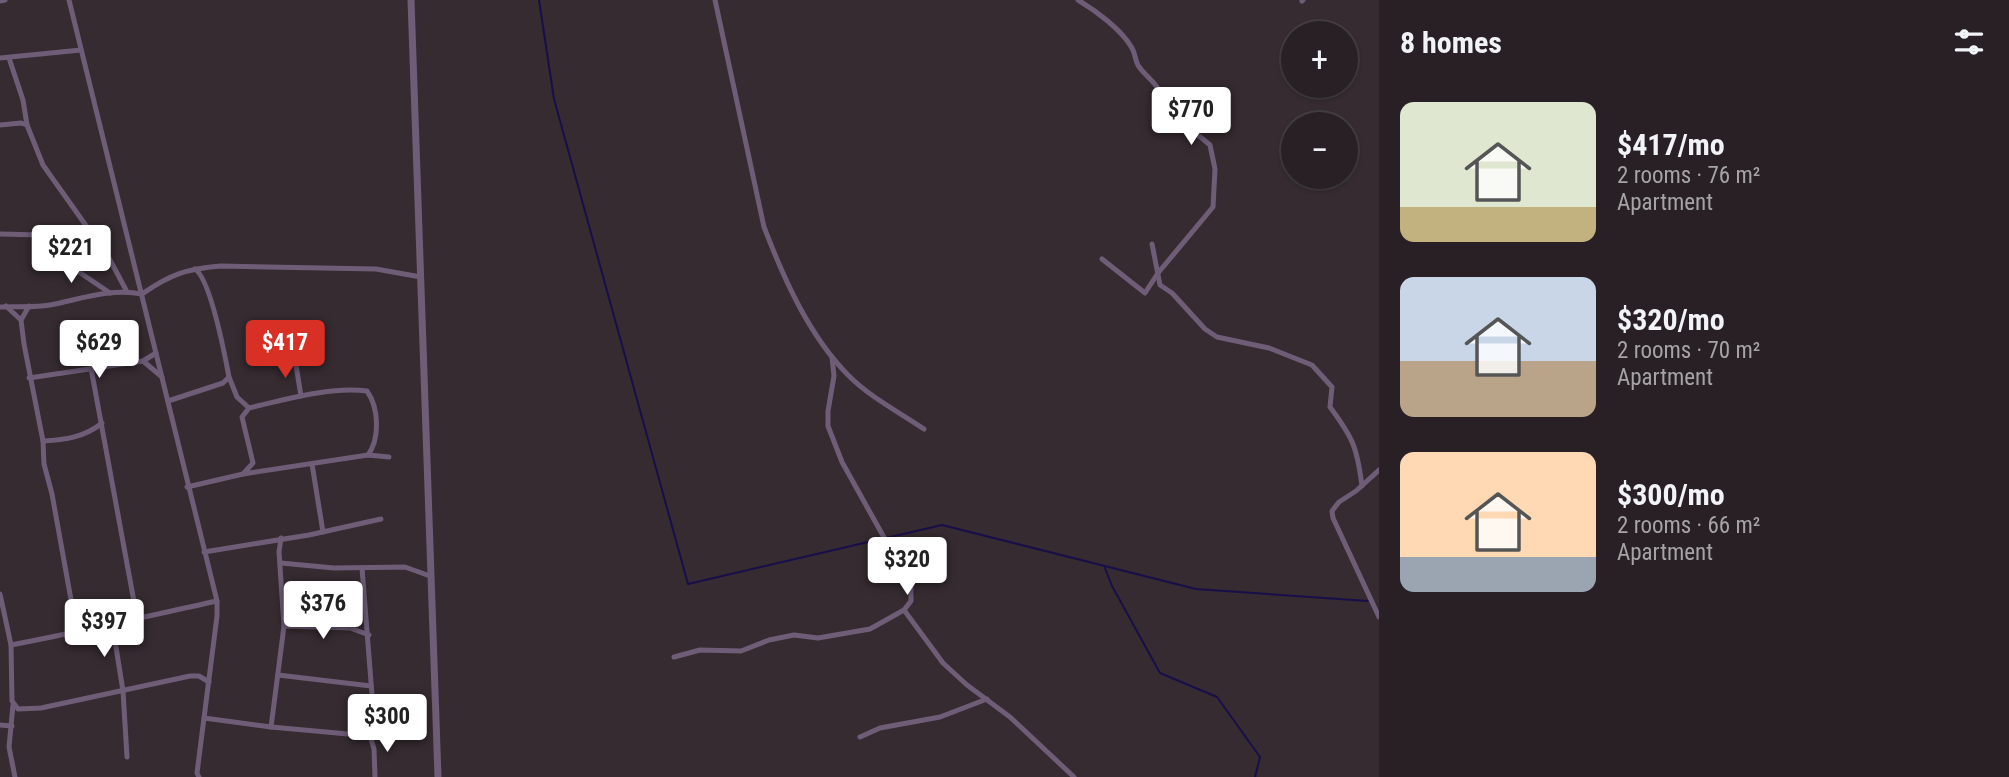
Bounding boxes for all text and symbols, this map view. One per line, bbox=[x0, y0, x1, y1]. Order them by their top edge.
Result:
map controls bbox=[1281, 21, 1358, 189]
button: + bbox=[1281, 21, 1358, 98]
icon: filters bbox=[1950, 23, 1988, 61]
text: 8 homes bbox=[1400, 25, 1502, 60]
pin: $770 bbox=[1150, 88, 1232, 147]
text: $770 bbox=[1168, 96, 1214, 123]
button: − bbox=[1281, 112, 1358, 189]
text: $417/mo bbox=[1617, 127, 1725, 162]
icon: home bbox=[1456, 130, 1540, 214]
text: 2 rooms · 76 m² bbox=[1617, 162, 1760, 189]
text: Apartment bbox=[1617, 189, 1713, 216]
pin: $221 bbox=[30, 226, 112, 285]
text: $221 bbox=[48, 234, 94, 261]
text: $320/mo bbox=[1617, 302, 1725, 337]
icon: home bbox=[1456, 305, 1540, 389]
pin: $629 bbox=[58, 320, 140, 380]
pin: $417 bbox=[244, 320, 326, 380]
text: $629 bbox=[76, 329, 122, 356]
text: $417 bbox=[262, 329, 308, 356]
text: 2 rooms · 70 m² bbox=[1617, 337, 1760, 364]
text: Apartment bbox=[1617, 364, 1713, 391]
text: $300/mo bbox=[1617, 477, 1725, 512]
icon: home bbox=[1456, 480, 1540, 564]
text: 2 rooms · 66 m² bbox=[1617, 512, 1760, 539]
pin: $320 bbox=[866, 538, 948, 597]
text: Apartment bbox=[1617, 539, 1713, 566]
text: $320 bbox=[884, 546, 930, 573]
pin: $376 bbox=[282, 582, 364, 641]
text: $376 bbox=[300, 590, 346, 617]
pin: $397 bbox=[63, 600, 145, 659]
text: $397 bbox=[81, 608, 127, 635]
pin: $300 bbox=[346, 694, 428, 754]
text: $300 bbox=[364, 703, 410, 730]

